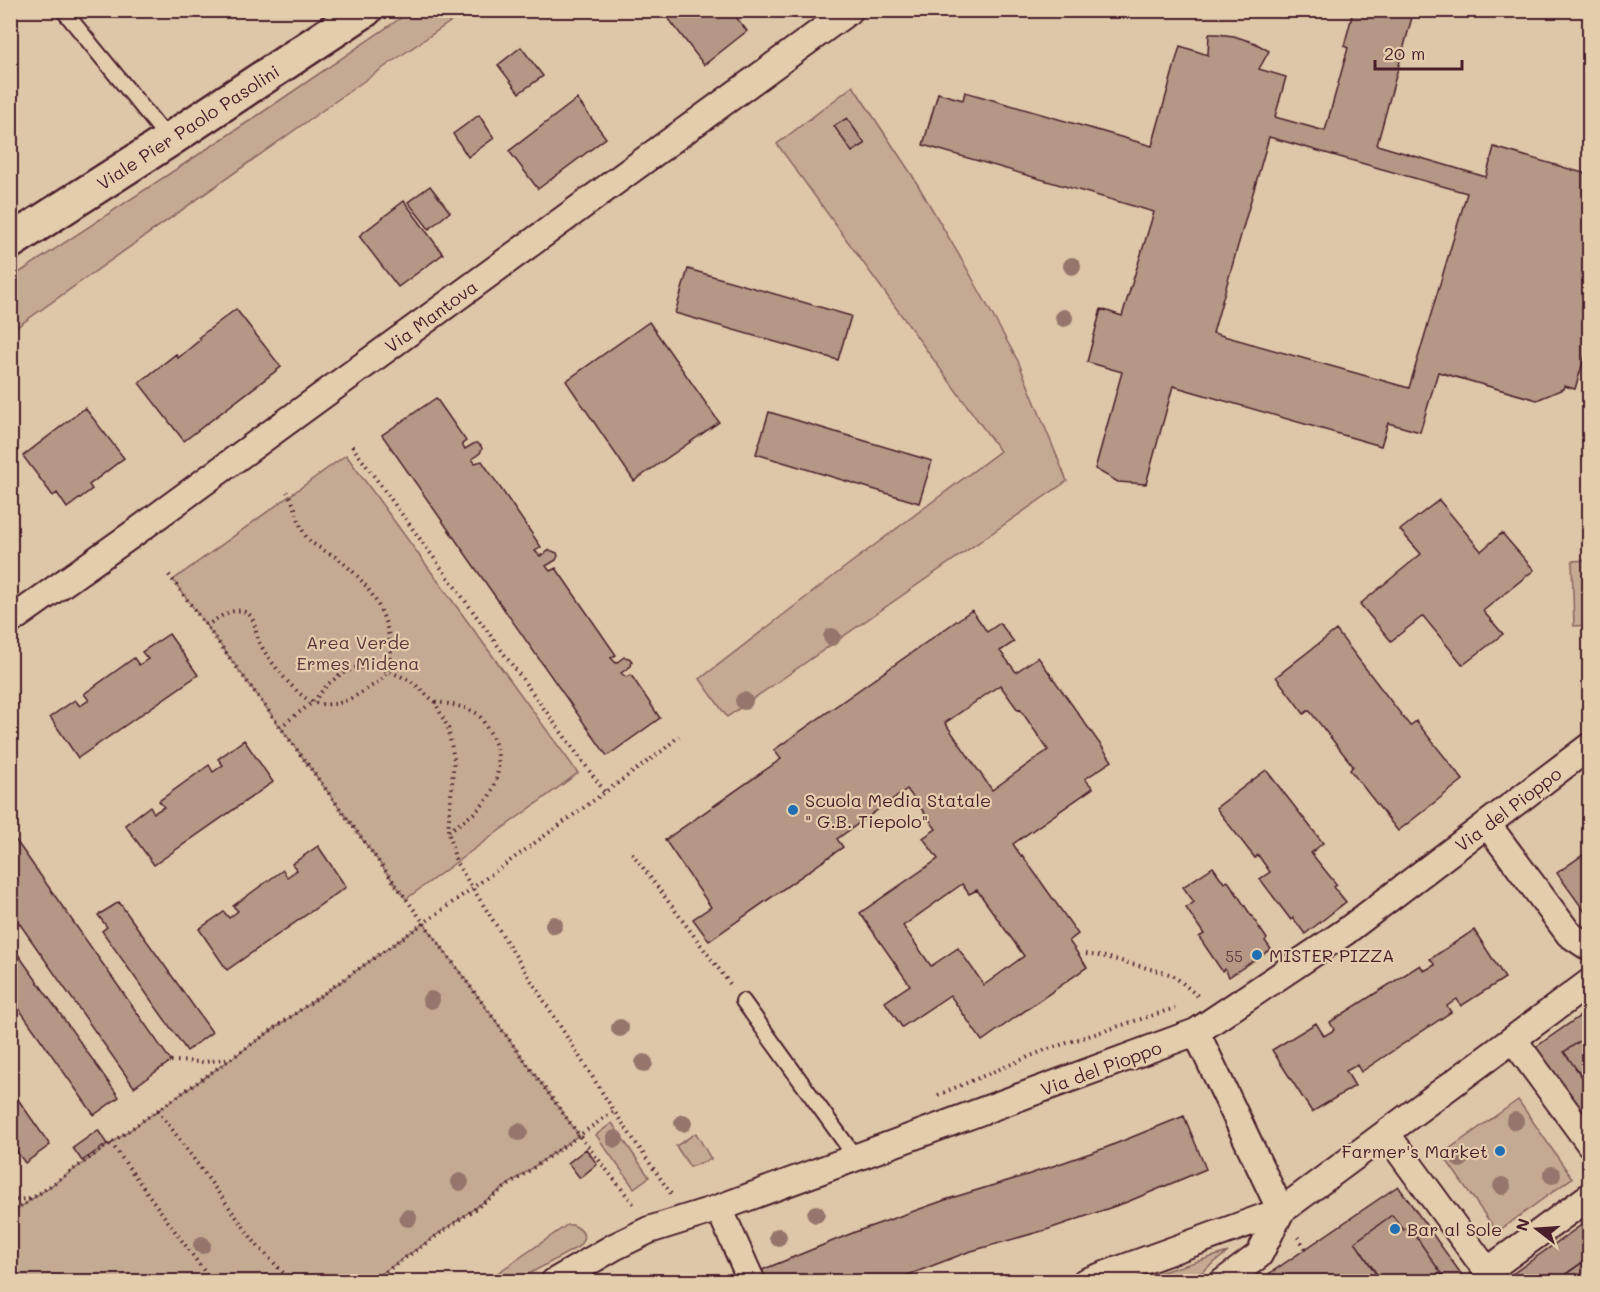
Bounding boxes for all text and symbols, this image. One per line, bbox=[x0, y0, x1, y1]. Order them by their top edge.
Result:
scale bar bbox=[1375, 33, 1462, 71]
text: 20 m bbox=[1384, 41, 1425, 65]
street label: Viale Pier Paolo Pasolini bbox=[92, 59, 284, 195]
street label: Via Mantova bbox=[380, 274, 482, 358]
park label: Area Verde Ermes Midena bbox=[297, 630, 419, 675]
street label: Via del Pioppo bbox=[1450, 761, 1566, 857]
place label: Scuola Media Statale " G.B. Tiepolo" bbox=[805, 788, 991, 833]
marker: Scuola Media Statale " G.B. Tiepolo" bbox=[786, 803, 800, 817]
place label: MISTER PIZZA bbox=[1269, 943, 1395, 967]
house number: 55 bbox=[1225, 946, 1243, 966]
marker: MISTER PIZZA bbox=[1250, 948, 1264, 962]
street label: Via del Pioppo bbox=[1037, 1035, 1165, 1101]
place label: Farmer's Market bbox=[1341, 1139, 1488, 1163]
marker: Farmer's Market bbox=[1493, 1144, 1507, 1158]
north arrow bbox=[1507, 1199, 1567, 1259]
text: N bbox=[1510, 1216, 1534, 1233]
place label: Bar al Sole bbox=[1407, 1217, 1502, 1241]
marker: Bar al Sole bbox=[1388, 1222, 1402, 1236]

